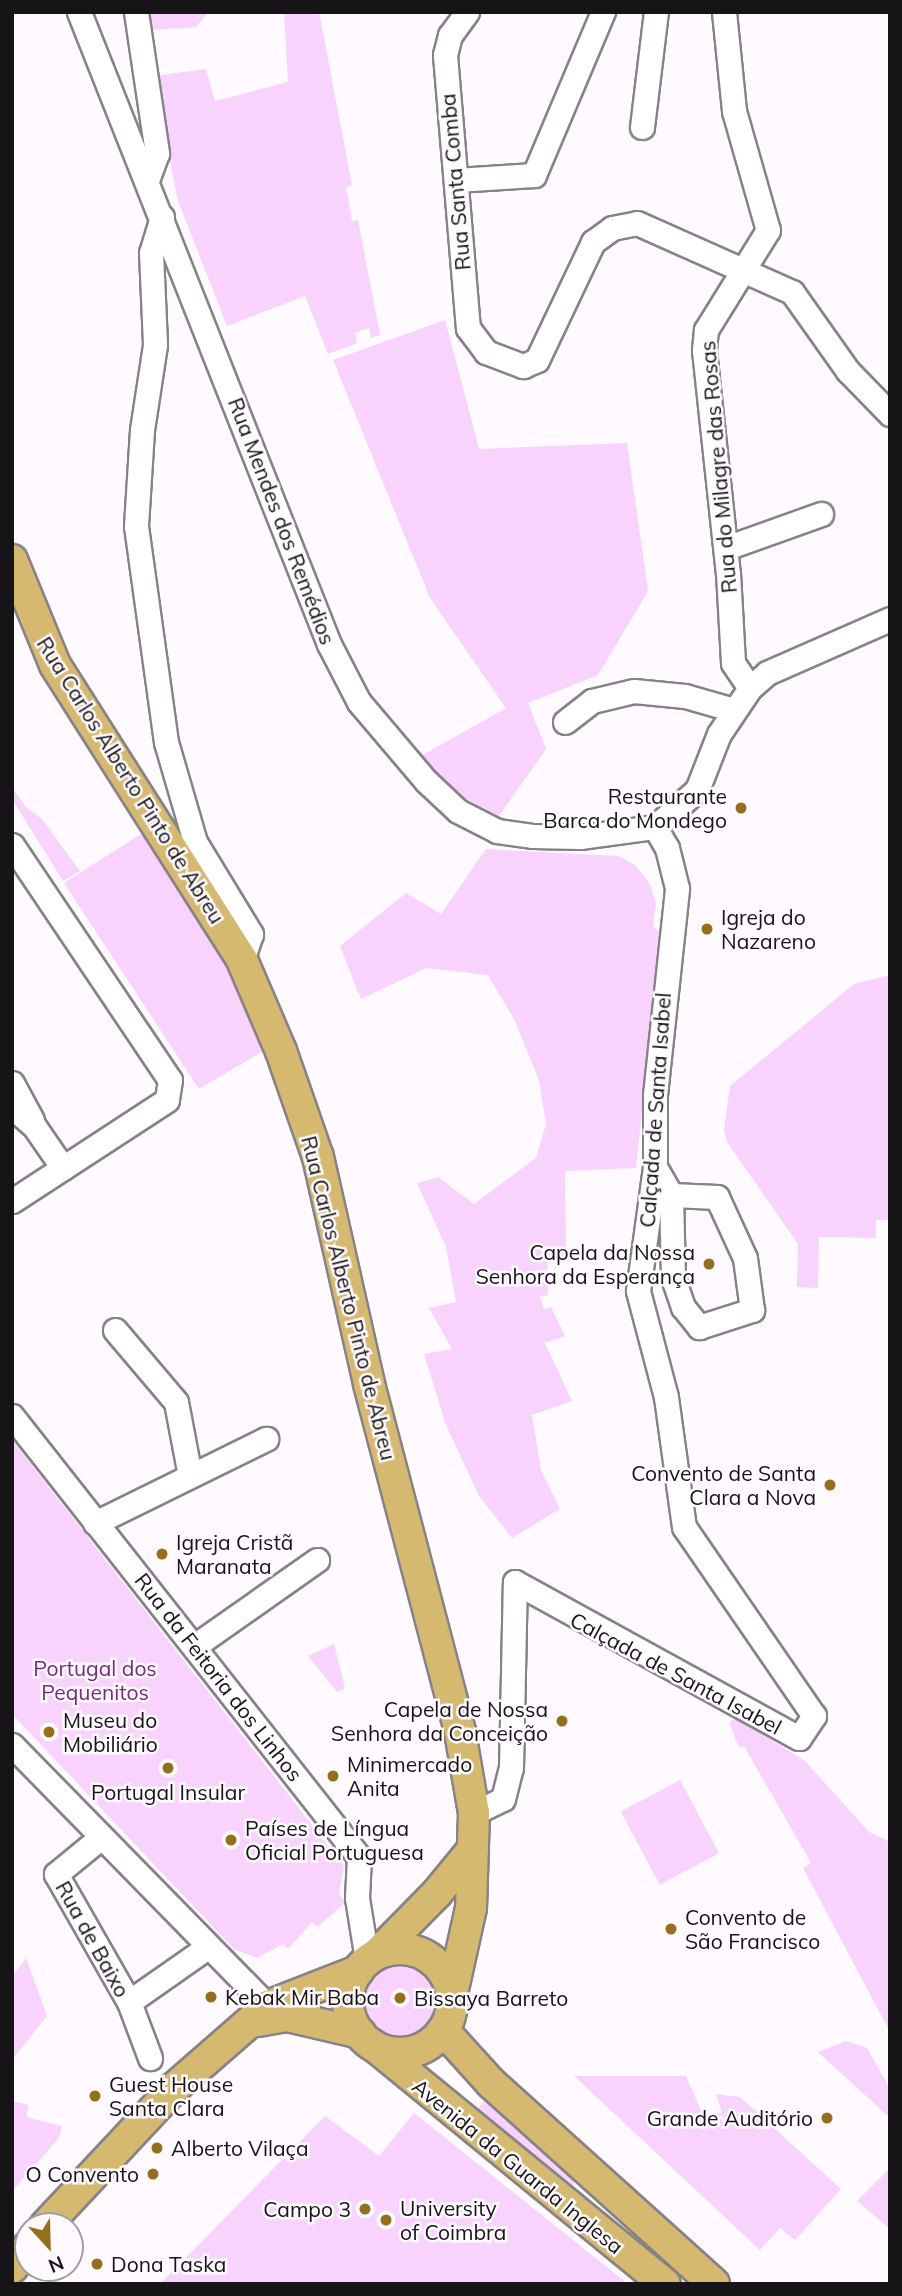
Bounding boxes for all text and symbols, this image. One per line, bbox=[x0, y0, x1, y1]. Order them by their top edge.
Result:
street label: Rua Santa Comba bbox=[435, 93, 475, 271]
street label: Rua do Milagre das Rosas bbox=[694, 340, 742, 594]
street label: Rua Mendes dos Remédios bbox=[223, 394, 341, 648]
street label: Rua Carlos Alberto Pinto de Abreu bbox=[32, 632, 230, 928]
place label: Restaurante Barca do Mondego bbox=[543, 783, 727, 833]
marker: Restaurante Barca do Mondego bbox=[733, 800, 749, 816]
place label: Igreja do Nazareno bbox=[721, 904, 816, 954]
marker: Igreja do Nazareno bbox=[699, 921, 715, 937]
street label: Calçada de Santa Isabel bbox=[634, 992, 676, 1228]
street label: Rua Carlos Alberto Pinto de Abreu bbox=[296, 1133, 402, 1463]
place label: Capela da Nossa Senhora da Esperança bbox=[476, 1239, 695, 1289]
marker: Capela da Nossa Senhora da Esperança bbox=[701, 1256, 717, 1272]
place label: Convento de Santa Clara a Nova bbox=[631, 1460, 816, 1510]
marker: Convento de Santa Clara a Nova bbox=[822, 1477, 838, 1493]
place label: Igreja Cristã Maranata bbox=[176, 1529, 293, 1579]
marker: Igreja Cristã Maranata bbox=[154, 1546, 170, 1562]
street label: Rua da Feitoria dos Linhos bbox=[130, 1568, 308, 1786]
street label: Calçada de Santa Isabel bbox=[566, 1607, 786, 1739]
park label: Portugal dos Pequenitos bbox=[33, 1655, 157, 1705]
place label: Capela de Nossa Senhora da Conceição bbox=[331, 1696, 548, 1746]
place label: Museu do Mobiliário bbox=[63, 1707, 158, 1757]
marker: Capela de Nossa Senhora da Conceição bbox=[554, 1713, 570, 1729]
marker: Museu do Mobiliário bbox=[41, 1724, 57, 1740]
place label: Minimercado Anita bbox=[347, 1751, 472, 1801]
marker: Portugal Insular bbox=[160, 1760, 176, 1776]
marker: Minimercado Anita bbox=[325, 1768, 341, 1784]
place label: Portugal Insular bbox=[91, 1779, 245, 1805]
place label: Países de Língua Oficial Portuguesa bbox=[245, 1815, 424, 1865]
marker: Países de Língua Oficial Portuguesa bbox=[223, 1832, 239, 1848]
street label: Rua de Baixo bbox=[51, 1876, 135, 2002]
place label: Convento de São Francisco bbox=[685, 1904, 820, 1954]
marker: Convento de São Francisco bbox=[663, 1921, 679, 1937]
place label: Kebak Mir Baba bbox=[225, 1984, 379, 2010]
place label: Bissaya Barreto bbox=[414, 1985, 568, 2011]
marker: Kebak Mir Baba bbox=[203, 1989, 219, 2005]
marker: Bissaya Barreto bbox=[392, 1990, 408, 2006]
place label: Guest House Santa Clara bbox=[109, 2071, 233, 2121]
street label: Avenida da Guarda Inglesa bbox=[407, 2073, 629, 2259]
marker: Guest House Santa Clara bbox=[87, 2088, 103, 2104]
place label: Grande Auditório bbox=[647, 2105, 813, 2131]
marker: Grande Auditório bbox=[819, 2110, 835, 2126]
place label: Alberto Vilaça bbox=[171, 2135, 309, 2161]
marker: Alberto Vilaça bbox=[149, 2140, 165, 2156]
place label: O Convento bbox=[26, 2161, 139, 2187]
marker: O Convento bbox=[145, 2166, 161, 2182]
place label: University of Coimbra bbox=[400, 2195, 506, 2245]
place label: Campo 3 bbox=[263, 2196, 351, 2222]
marker: Campo 3 bbox=[357, 2201, 373, 2217]
north arrow bbox=[14, 2212, 84, 2282]
marker: University of Coimbra bbox=[378, 2212, 394, 2228]
text: N bbox=[45, 2251, 67, 2278]
place label: Dona Taska bbox=[111, 2251, 226, 2277]
marker: Dona Taska bbox=[89, 2256, 105, 2272]

